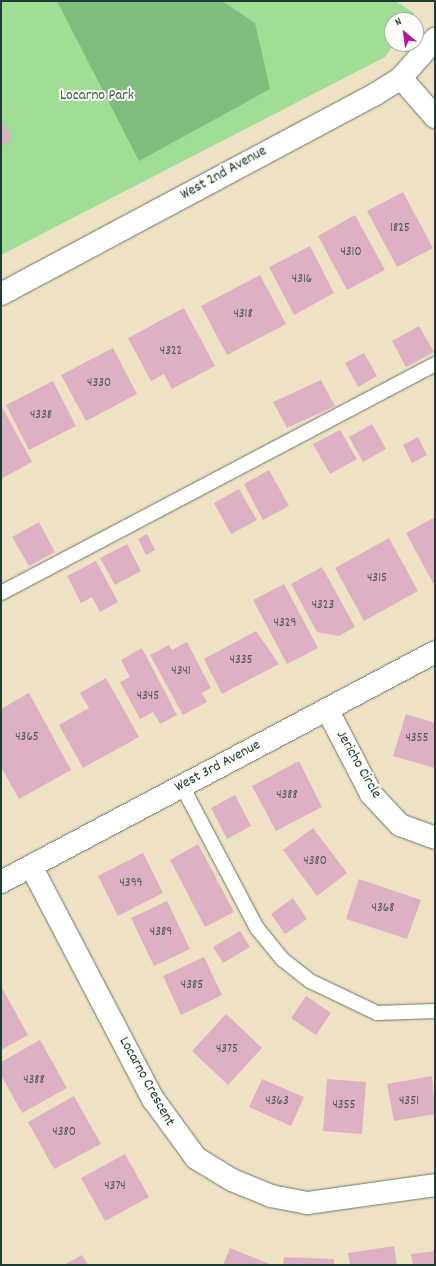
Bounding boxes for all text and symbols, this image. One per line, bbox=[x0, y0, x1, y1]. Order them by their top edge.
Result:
north arrow bbox=[384, 12, 424, 52]
text: N bbox=[392, 14, 405, 31]
park label: Locarno Park bbox=[60, 88, 134, 106]
street label: West 2nd Avenue bbox=[178, 143, 270, 205]
house number: 1825 bbox=[390, 221, 410, 237]
house number: 4310 bbox=[340, 245, 362, 261]
house number: 4316 bbox=[292, 272, 312, 288]
house number: 4318 bbox=[233, 307, 253, 323]
house number: 4322 bbox=[160, 344, 182, 360]
house number: 4330 bbox=[87, 376, 111, 392]
house number: 4338 bbox=[30, 408, 52, 424]
house number: 4315 bbox=[367, 571, 387, 587]
house number: 4323 bbox=[312, 598, 334, 614]
house number: 4329 bbox=[274, 616, 296, 632]
house number: 4335 bbox=[230, 653, 252, 669]
house number: 4341 bbox=[171, 664, 191, 680]
house number: 4345 bbox=[137, 689, 159, 705]
street label: Jericho Circle bbox=[331, 728, 385, 802]
house number: 4365 bbox=[15, 730, 39, 746]
house number: 4355 bbox=[405, 731, 429, 747]
street label: West 3rd Avenue bbox=[172, 737, 264, 797]
house number: 4388 bbox=[276, 788, 298, 804]
house number: 4380 bbox=[303, 854, 327, 870]
house number: 4399 bbox=[119, 876, 143, 892]
house number: 4368 bbox=[372, 901, 394, 917]
house number: 4389 bbox=[150, 925, 172, 941]
house number: 4385 bbox=[181, 978, 203, 994]
street label: Locarno Crescent bbox=[114, 1034, 178, 1130]
house number: 4375 bbox=[216, 1042, 238, 1058]
house number: 4388 bbox=[23, 1073, 45, 1089]
house number: 4363 bbox=[265, 1094, 289, 1110]
house number: 4351 bbox=[399, 1094, 419, 1110]
house number: 4355 bbox=[332, 1098, 356, 1114]
house number: 4380 bbox=[52, 1125, 76, 1141]
house number: 4374 bbox=[104, 1179, 126, 1195]

